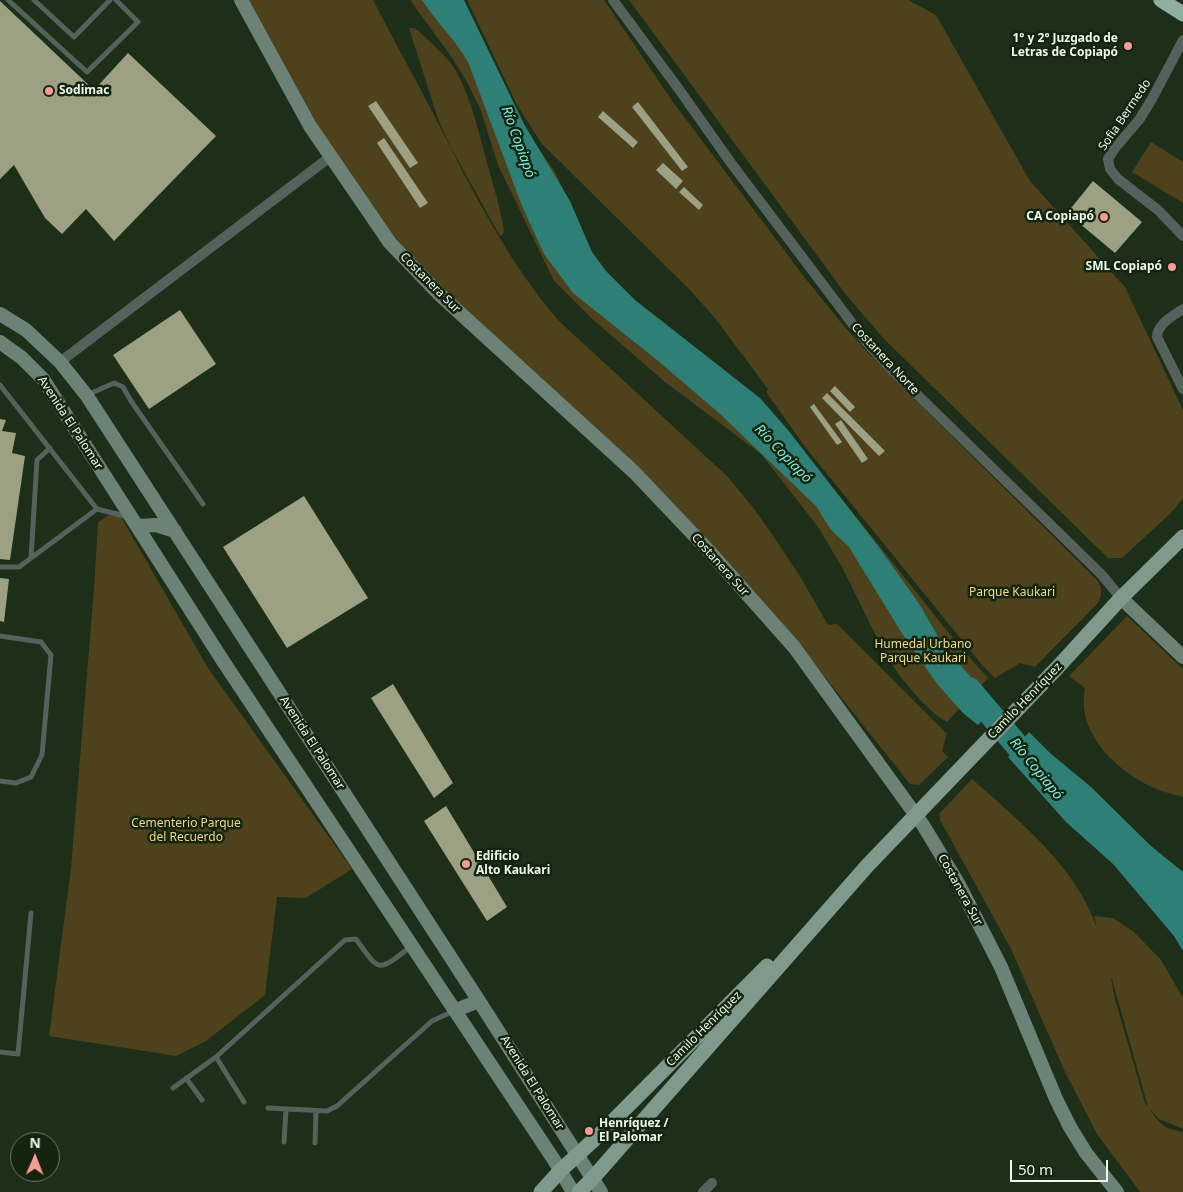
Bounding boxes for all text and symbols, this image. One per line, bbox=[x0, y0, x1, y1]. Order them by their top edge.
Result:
place label: 1° y 2° Juzgado de Letras de Copiapó bbox=[1011, 32, 1118, 60]
marker: 1° y 2° Juzgado de Letras de Copiapó bbox=[1122, 40, 1134, 52]
street label: Sofia Bermedo bbox=[1096, 77, 1154, 153]
place label: Sodimac bbox=[59, 84, 109, 98]
marker: Sodimac bbox=[43, 85, 55, 97]
water label: Río Copiapó bbox=[497, 104, 539, 180]
place label: CA Copiapó bbox=[1026, 210, 1094, 224]
marker: CA Copiapó bbox=[1098, 211, 1110, 223]
street label: Costanera Sur bbox=[397, 250, 463, 316]
place label: SML Copiapó bbox=[1086, 260, 1162, 274]
marker: SML Copiapó bbox=[1166, 261, 1178, 273]
street label: Costanera Norte bbox=[848, 320, 922, 398]
street label: Avenida El Palomar bbox=[34, 374, 106, 472]
water label: Río Copiapó bbox=[751, 421, 815, 487]
street label: Costanera Sur bbox=[688, 531, 752, 599]
park label: Parque Kaukari bbox=[969, 586, 1055, 600]
park label: Humedal Urbano Parque Kaukari bbox=[874, 638, 972, 666]
street label: Camilo Henríquez bbox=[985, 660, 1065, 742]
street label: Avenida El Palomar bbox=[276, 694, 348, 792]
water label: Río Copiapó bbox=[1006, 735, 1066, 803]
park label: Cementerio Parque del Recuerdo bbox=[131, 817, 241, 845]
place label: Edificio Alto Kaukari bbox=[476, 850, 550, 878]
street label: Costanera Sur bbox=[934, 852, 986, 928]
marker: Edificio Alto Kaukari bbox=[460, 858, 472, 870]
street label: Camilo Henríquez bbox=[663, 988, 745, 1070]
street label: Avenida El Palomar bbox=[497, 1033, 567, 1133]
place label: Henríquez / El Palomar bbox=[599, 1117, 669, 1145]
marker: Henríquez / El Palomar bbox=[583, 1125, 595, 1137]
north arrow bbox=[10, 1132, 60, 1182]
text: N bbox=[29, 1133, 41, 1152]
scale bar bbox=[1013, 1150, 1110, 1182]
text: 50 m bbox=[1018, 1159, 1053, 1179]

